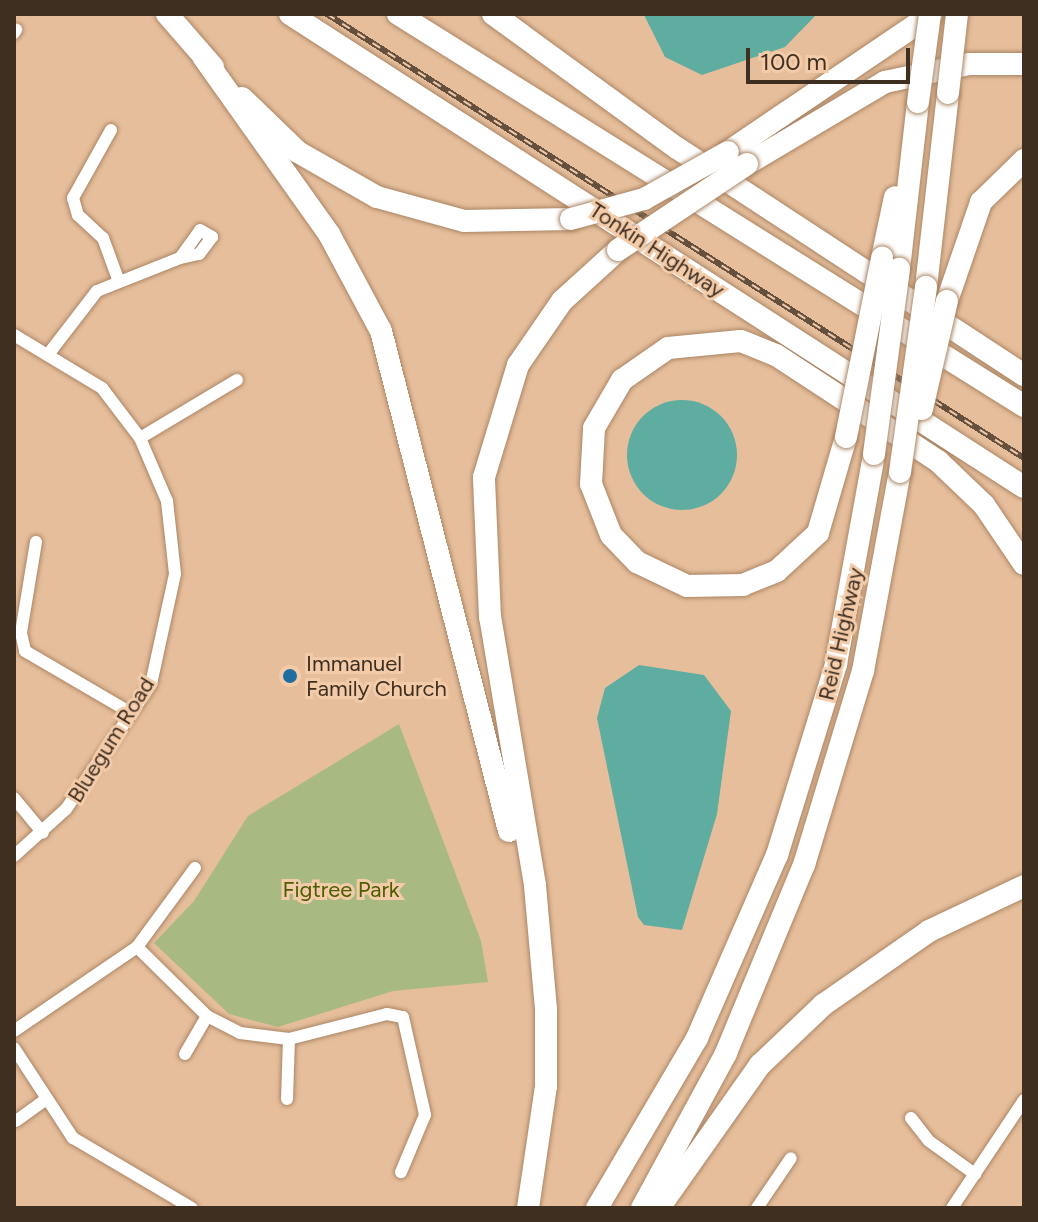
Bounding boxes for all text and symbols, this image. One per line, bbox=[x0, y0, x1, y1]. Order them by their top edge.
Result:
scale bar bbox=[750, 32, 914, 82]
text: 100 m bbox=[760, 47, 827, 76]
street label: Tonkin Highway bbox=[585, 197, 729, 303]
street label: Reid Highway bbox=[813, 565, 869, 703]
place label: Immanuel Family Church bbox=[306, 650, 447, 702]
marker: Immanuel Family Church bbox=[281, 667, 299, 685]
street label: Bluegum Road bbox=[62, 673, 160, 807]
park label: Figtree Park bbox=[282, 877, 400, 903]

